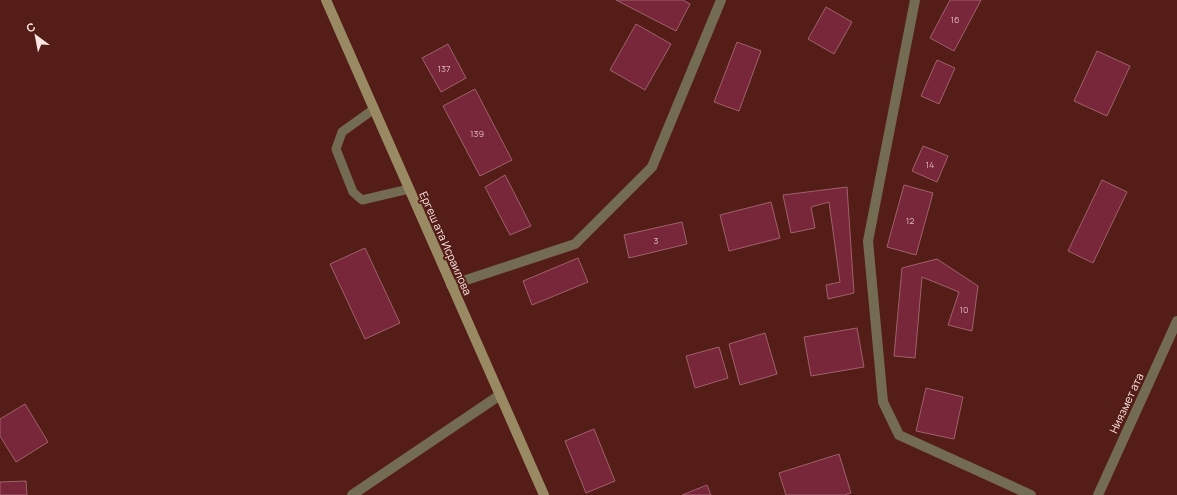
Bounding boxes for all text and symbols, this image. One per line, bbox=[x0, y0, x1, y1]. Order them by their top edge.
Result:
house number: 16 bbox=[950, 13, 960, 26]
north arrow bbox=[16, 16, 56, 56]
text: С bbox=[23, 19, 38, 36]
house number: 137 bbox=[437, 62, 451, 75]
house number: 139 bbox=[470, 127, 484, 140]
house number: 14 bbox=[926, 158, 934, 171]
street label: Ергеш ата Исраилова bbox=[416, 189, 476, 297]
house number: 12 bbox=[906, 214, 914, 227]
house number: 3 bbox=[654, 234, 659, 247]
house number: 10 bbox=[960, 303, 969, 316]
street label: Ниязмет ата bbox=[1106, 370, 1146, 436]

